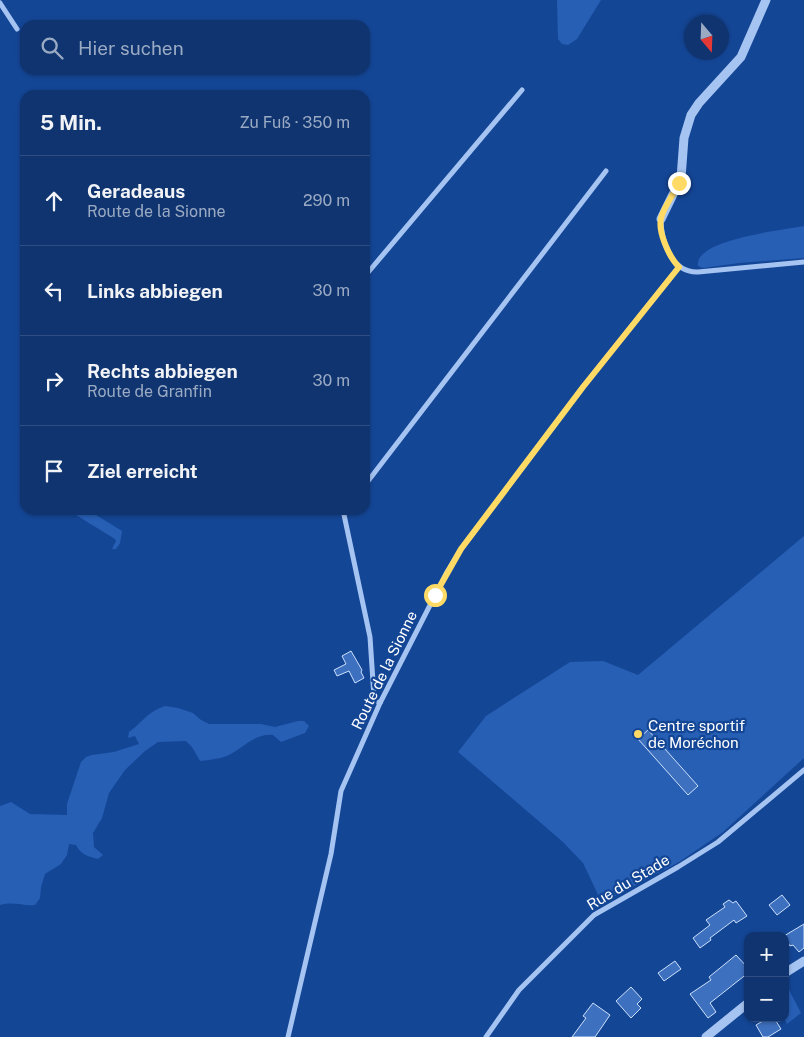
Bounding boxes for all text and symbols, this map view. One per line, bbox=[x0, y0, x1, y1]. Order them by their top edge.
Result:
north arrow bbox=[684, 15, 729, 60]
search box bbox=[20, 20, 370, 75]
icon: search bbox=[38, 34, 66, 62]
text: Hier suchen bbox=[78, 37, 184, 59]
text: 5 Min. bbox=[40, 110, 102, 135]
text: Zu Fuß · 350 m bbox=[239, 113, 350, 132]
route end bbox=[668, 172, 691, 195]
text: Geradeaus bbox=[87, 180, 185, 202]
icon: ahead bbox=[40, 187, 68, 215]
text: 290 m bbox=[303, 191, 350, 210]
text: Route de la Sionne bbox=[87, 202, 226, 221]
icon: left bbox=[40, 277, 68, 305]
text: Links abbiegen bbox=[87, 280, 223, 302]
text: 30 m bbox=[313, 281, 350, 300]
text: Rechts abbiegen bbox=[87, 360, 238, 382]
icon: right bbox=[40, 367, 68, 395]
text: 30 m bbox=[313, 371, 350, 390]
text: Route de Granfin bbox=[87, 382, 212, 401]
icon: arrive bbox=[40, 457, 68, 485]
text: Ziel erreicht bbox=[87, 460, 198, 482]
route start bbox=[424, 584, 447, 607]
street label: Route de la Sionne bbox=[348, 608, 420, 732]
place label: Centre sportif de Moréchon bbox=[648, 717, 745, 751]
marker: Centre sportif de Moréchon bbox=[632, 728, 644, 740]
street label: Rue du Stade bbox=[584, 851, 672, 913]
map controls bbox=[744, 932, 789, 1022]
button: + bbox=[744, 932, 789, 977]
button: − bbox=[744, 977, 789, 1022]

